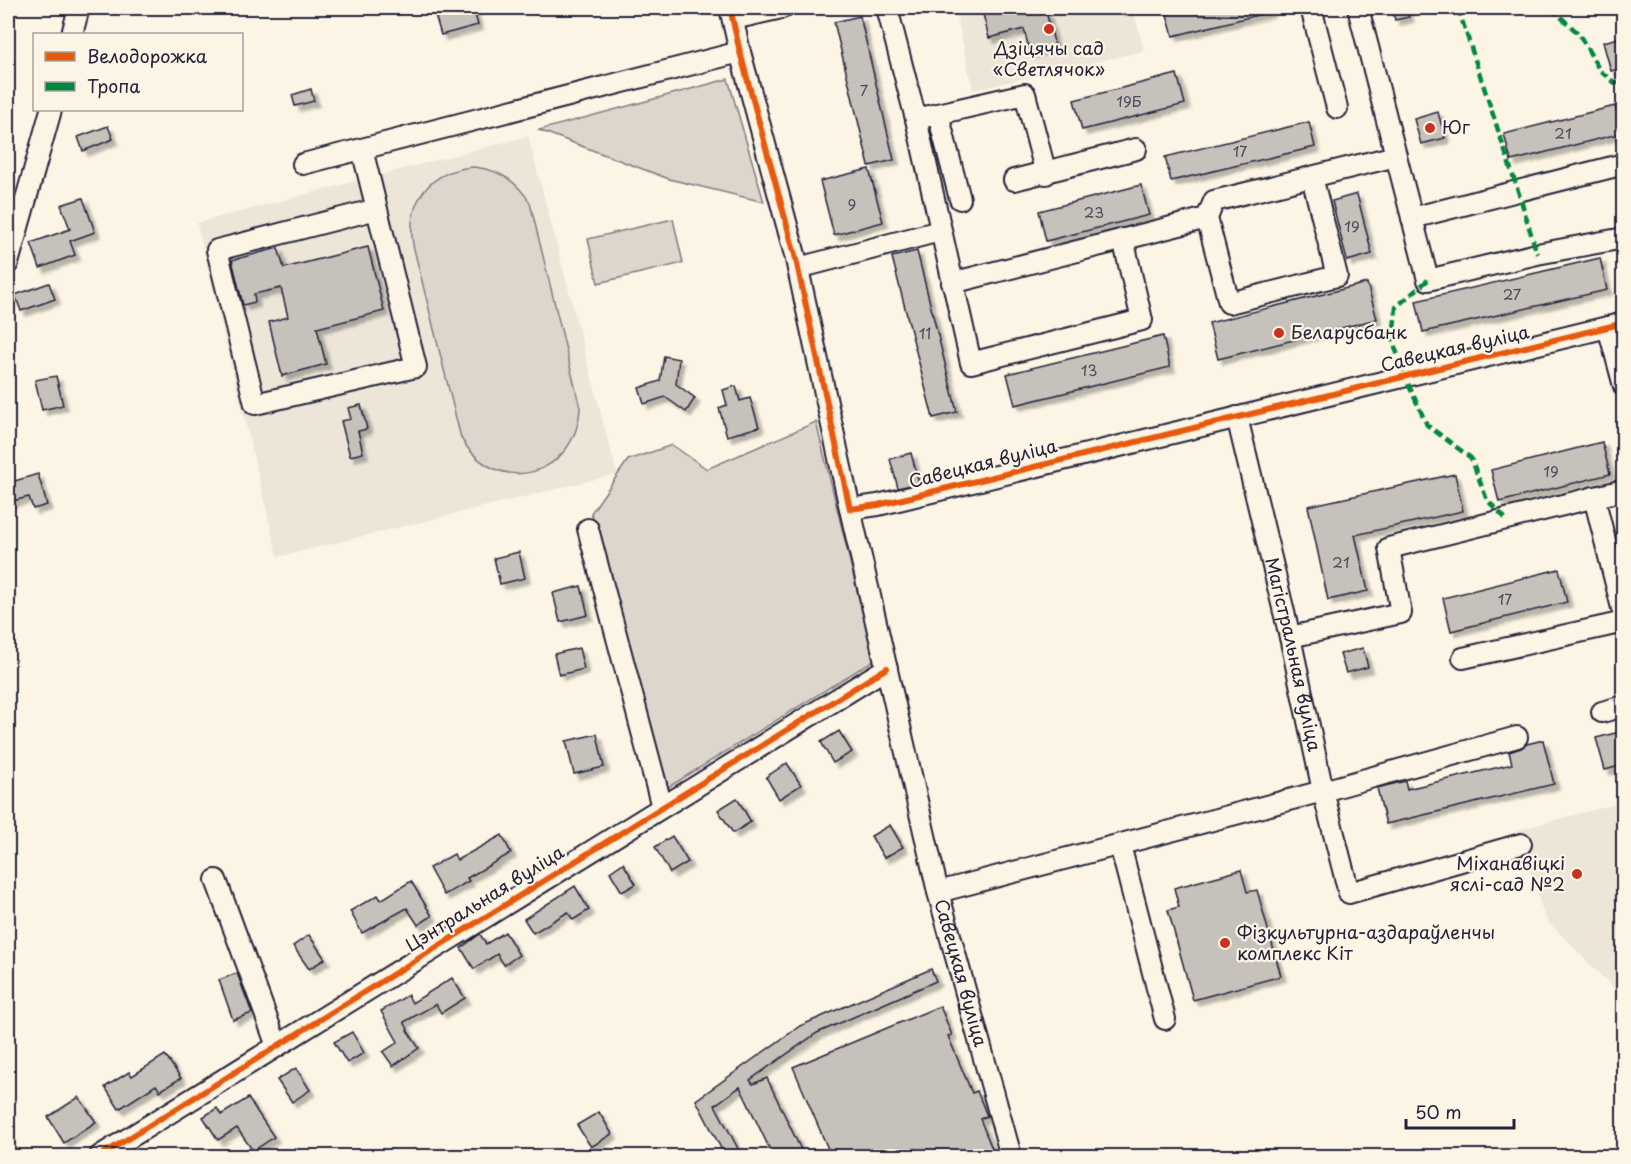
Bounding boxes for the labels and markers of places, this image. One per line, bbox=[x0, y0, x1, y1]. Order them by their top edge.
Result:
marker: Дзіцячы сад «Светлячок» bbox=[1042, 22, 1056, 36]
place label: Дзіцячы сад «Светлячок» bbox=[993, 34, 1105, 82]
place label: Юг bbox=[1442, 113, 1471, 140]
marker: Юг bbox=[1423, 121, 1437, 135]
place label: Беларусбанк bbox=[1291, 318, 1407, 345]
marker: Беларусбанк bbox=[1272, 326, 1286, 340]
place label: Міханавіцкі яслі-сад №2 bbox=[1450, 849, 1565, 897]
marker: Міханавіцкі яслі-сад №2 bbox=[1570, 867, 1584, 881]
place label: Фізкультурна-аздараўленчы комплекс Кіт bbox=[1237, 918, 1495, 966]
marker: Фізкультурна-аздараўленчы комплекс Кіт bbox=[1218, 936, 1232, 950]

